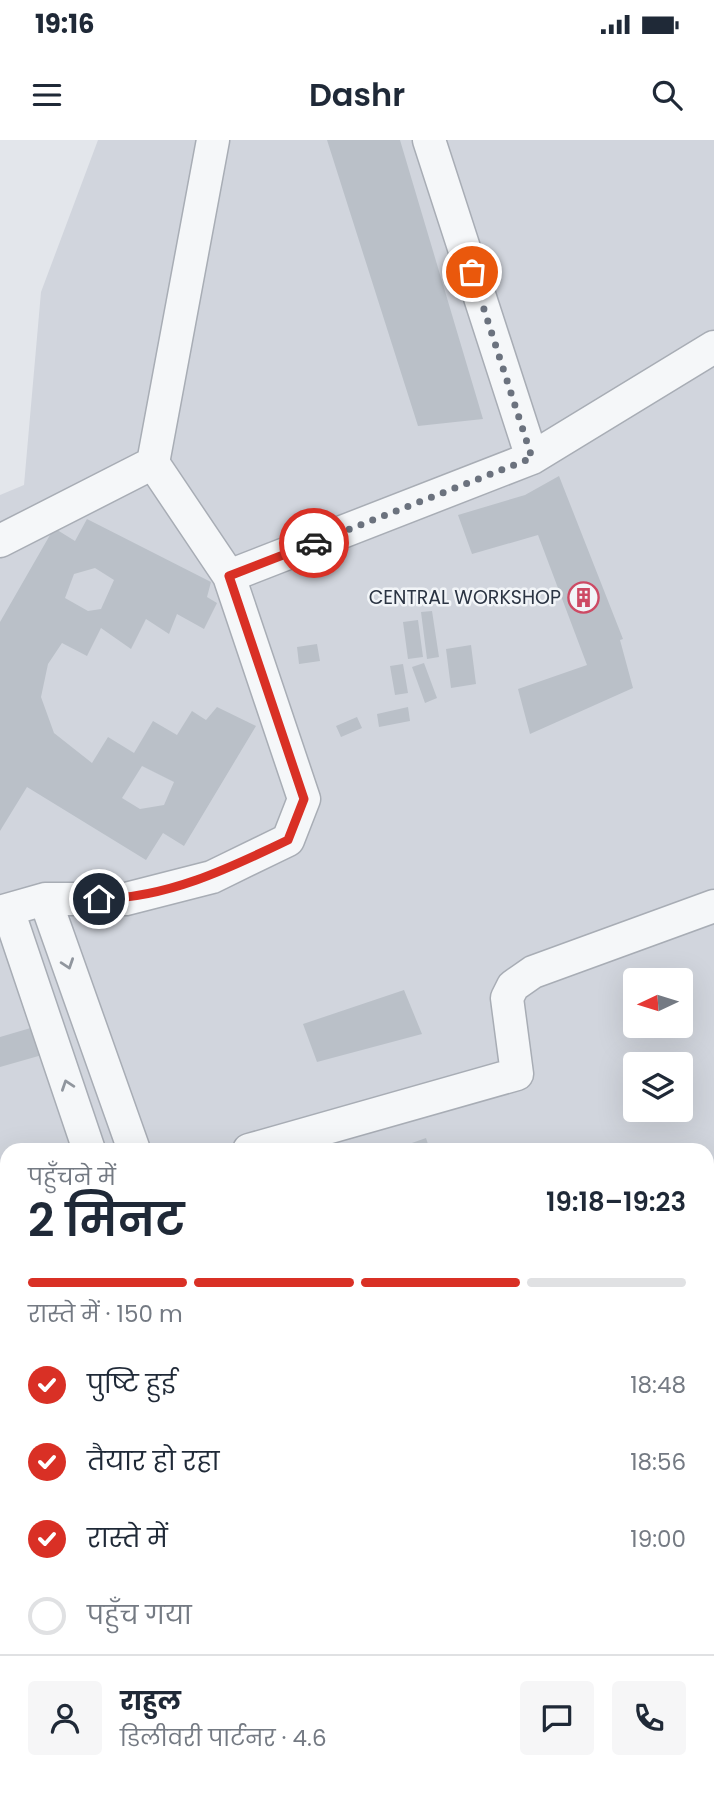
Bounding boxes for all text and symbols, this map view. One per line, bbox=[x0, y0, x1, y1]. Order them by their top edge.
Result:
text: 19:16 bbox=[35, 6, 95, 42]
text: Dashr bbox=[309, 72, 405, 117]
icon: menu bbox=[28, 76, 66, 114]
icon: search bbox=[648, 76, 686, 114]
pin bbox=[442, 242, 502, 302]
icon: bag bbox=[453, 253, 491, 291]
courier bbox=[279, 508, 349, 578]
icon: car bbox=[295, 524, 333, 562]
building icon: CENTRAL WORKSHOP bbox=[567, 580, 601, 614]
place label: CENTRAL WORKSHOP bbox=[369, 584, 561, 611]
pin bbox=[69, 869, 129, 929]
icon: home bbox=[80, 880, 118, 918]
one-way arrow bbox=[60, 957, 74, 969]
north arrow bbox=[623, 968, 693, 1038]
map controls bbox=[623, 968, 693, 1122]
button: layers bbox=[623, 1052, 693, 1122]
one-way arrow bbox=[61, 1079, 75, 1092]
text: पहुँचने में bbox=[28, 1161, 116, 1193]
text: 19:18–19:23 bbox=[546, 1184, 686, 1220]
text: 2 मिनट bbox=[28, 1188, 184, 1252]
text: रास्ते में · 150 m bbox=[28, 1298, 183, 1330]
icon: check bbox=[28, 1366, 66, 1404]
text: पुष्टि हुई bbox=[87, 1366, 176, 1402]
text: 18:48 bbox=[630, 1369, 686, 1401]
icon: check bbox=[28, 1443, 66, 1481]
text: तैयार हो रहा bbox=[87, 1443, 219, 1479]
text: 18:56 bbox=[630, 1446, 686, 1478]
icon: check bbox=[28, 1520, 66, 1558]
text: रास्ते में bbox=[87, 1520, 168, 1556]
text: 19:00 bbox=[630, 1523, 686, 1555]
text: पहुँच गया bbox=[87, 1597, 192, 1633]
button: person bbox=[28, 1681, 102, 1755]
button: chat bbox=[520, 1681, 594, 1755]
button: phone bbox=[612, 1681, 686, 1755]
text: राहुल bbox=[120, 1683, 181, 1719]
text: डिलीवरी पार्टनर · 4.6 bbox=[120, 1722, 327, 1754]

